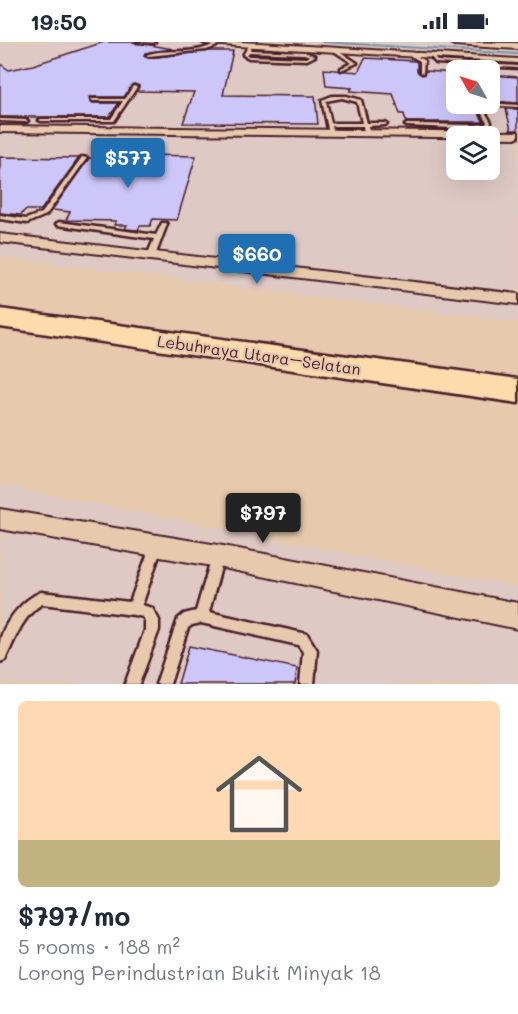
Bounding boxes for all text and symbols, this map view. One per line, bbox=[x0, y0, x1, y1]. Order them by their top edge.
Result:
text: 19:50 bbox=[30, 7, 87, 36]
north arrow bbox=[446, 60, 500, 114]
map controls bbox=[446, 60, 500, 180]
button: layers bbox=[446, 126, 500, 180]
pin: $577 bbox=[92, 138, 164, 189]
text: $577 bbox=[105, 144, 151, 170]
pin: $660 bbox=[221, 234, 293, 285]
text: $660 bbox=[232, 240, 282, 266]
street label: Lebuhraya Utara–Selatan bbox=[156, 330, 362, 379]
pin: $797 bbox=[227, 493, 299, 544]
text: $797 bbox=[240, 499, 286, 525]
icon: home bbox=[205, 740, 313, 848]
text: $797/mo bbox=[18, 899, 130, 933]
text: 5 rooms · 188 m² bbox=[18, 933, 180, 959]
text: Lorong Perindustrian Bukit Minyak 18 bbox=[18, 959, 381, 985]

